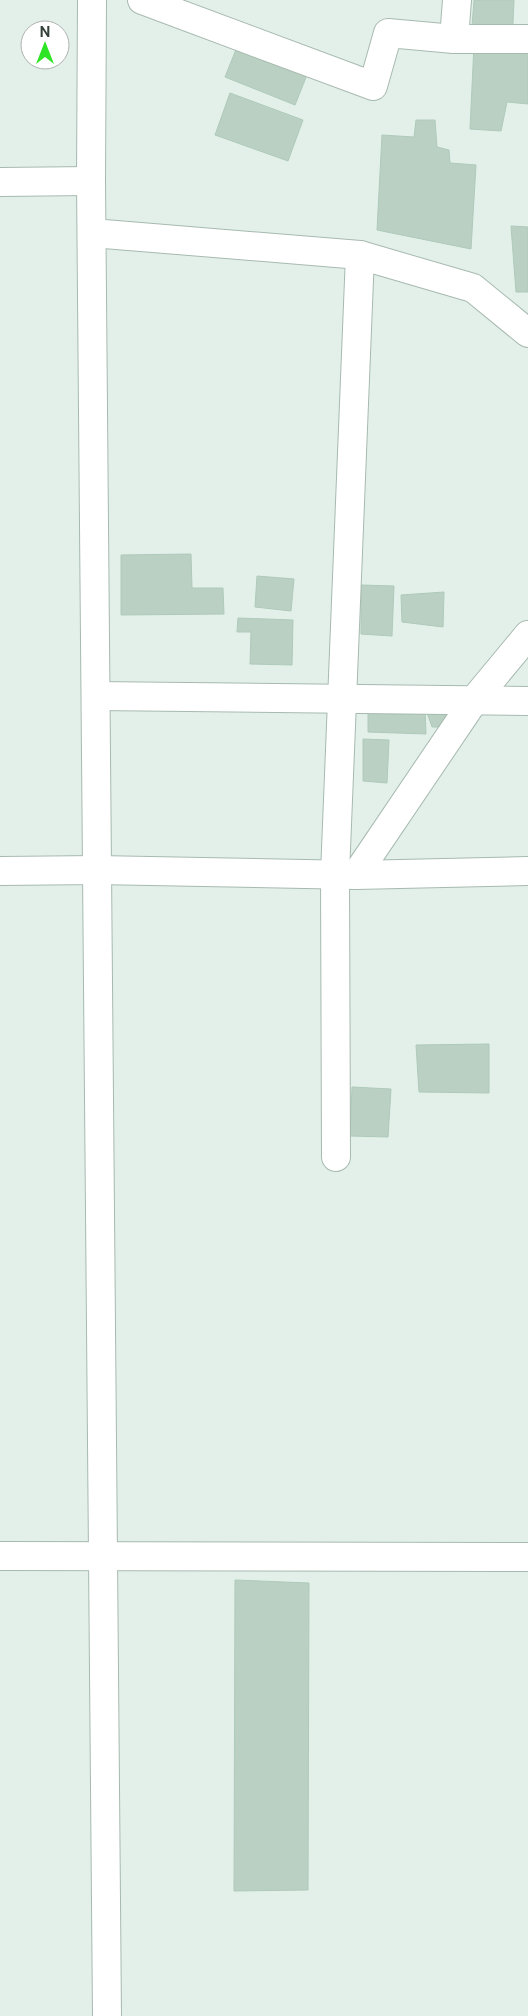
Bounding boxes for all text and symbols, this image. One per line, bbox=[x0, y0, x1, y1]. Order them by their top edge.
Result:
north arrow bbox=[20, 20, 70, 70]
text: N bbox=[40, 24, 50, 40]

